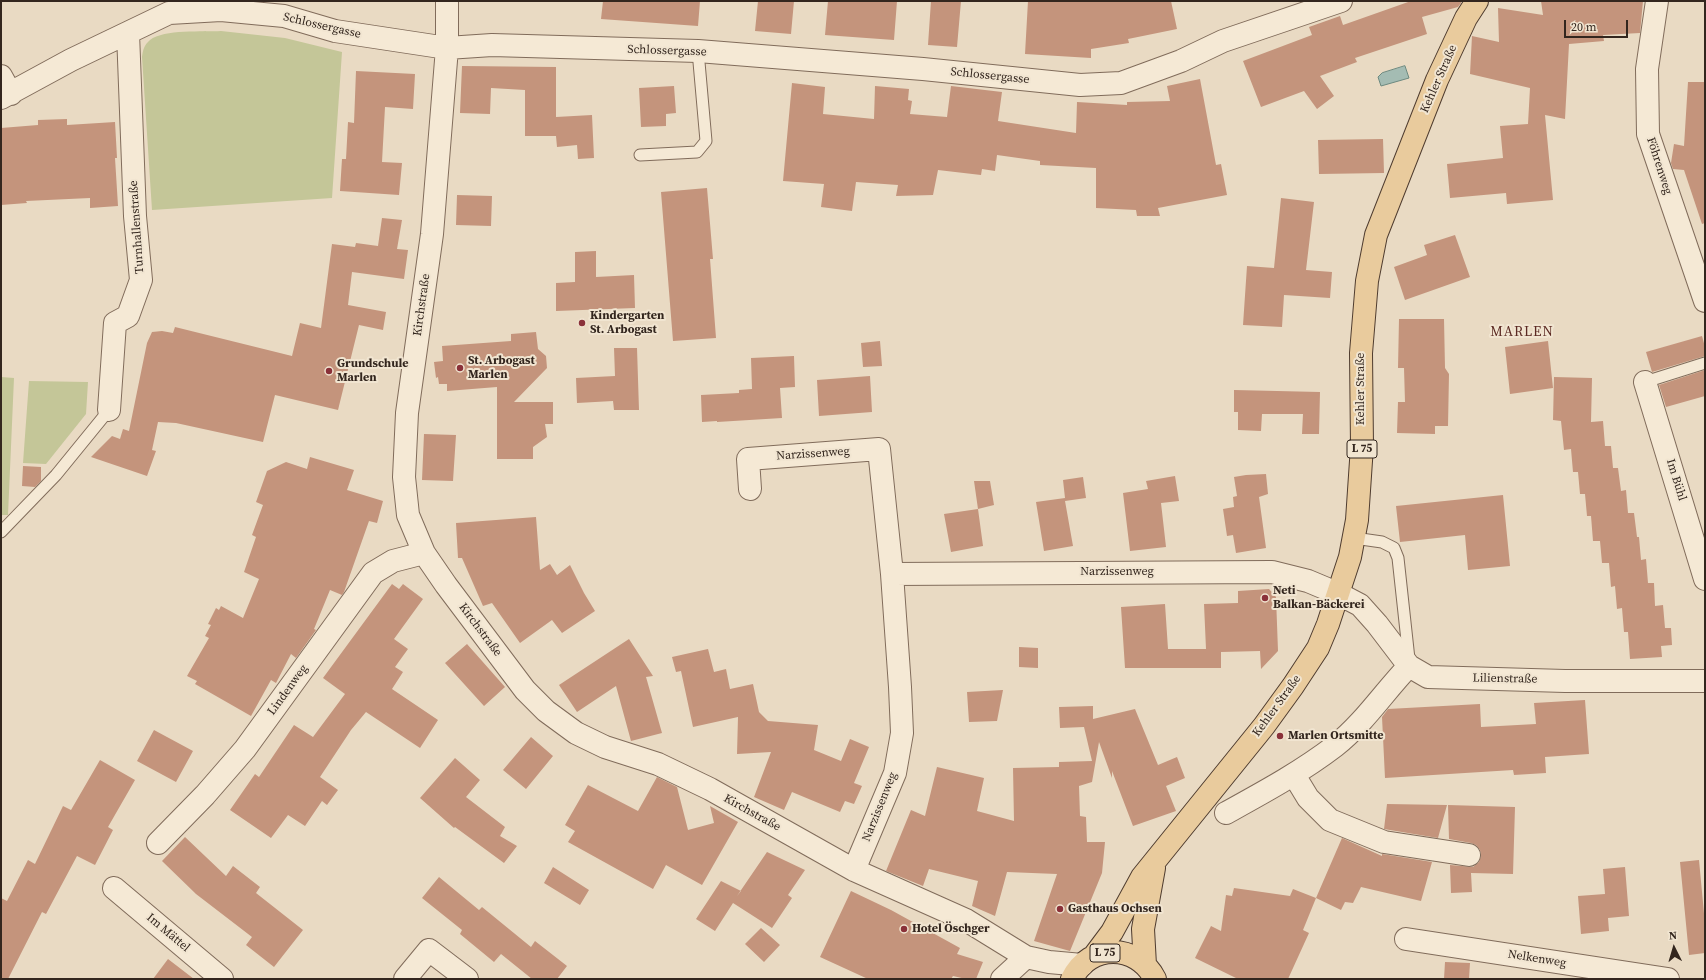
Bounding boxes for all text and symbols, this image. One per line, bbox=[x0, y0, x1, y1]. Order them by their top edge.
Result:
street label: Schlossergasse bbox=[282, 10, 362, 42]
scale bar bbox=[1566, 12, 1630, 38]
text: 20 m bbox=[1571, 19, 1597, 35]
street label: Schlossergasse bbox=[627, 42, 707, 60]
street label: Kehler Straße bbox=[1418, 43, 1460, 115]
street label: Schlossergasse bbox=[950, 65, 1030, 87]
street label: Föhrenweg bbox=[1643, 136, 1675, 196]
street label: Turnhallenstraße bbox=[127, 180, 147, 274]
street label: Kirchstraße bbox=[410, 273, 434, 337]
place label: Kindergarten St. Arbogast bbox=[590, 309, 665, 337]
marker: Kindergarten St. Arbogast bbox=[577, 318, 587, 328]
district label: MARLEN bbox=[1490, 324, 1554, 340]
street label: Kehler Straße bbox=[1354, 353, 1368, 425]
place label: St. Arbogast Marlen bbox=[468, 354, 535, 382]
place label: Grundschule Marlen bbox=[337, 357, 409, 385]
marker: St. Arbogast Marlen bbox=[455, 363, 465, 373]
marker: Grundschule Marlen bbox=[324, 366, 334, 376]
road number: L 75 bbox=[1347, 440, 1377, 458]
street label: Narzissenweg bbox=[776, 444, 850, 464]
street label: Im Bühl bbox=[1663, 457, 1689, 503]
street label: Narzissenweg bbox=[1080, 565, 1154, 579]
place label: Neti Balkan-Bäckerei bbox=[1273, 584, 1365, 612]
marker: Neti Balkan-Bäckerei bbox=[1260, 593, 1270, 603]
street label: Kirchstraße bbox=[455, 601, 505, 659]
street label: Lindenweg bbox=[265, 662, 311, 718]
street label: Lilienstraße bbox=[1473, 671, 1537, 687]
street label: Kehler Straße bbox=[1250, 672, 1304, 740]
place label: Marlen Ortsmitte bbox=[1288, 729, 1384, 743]
marker: Marlen Ortsmitte bbox=[1275, 731, 1285, 741]
street label: Narzissenweg bbox=[860, 770, 900, 844]
street label: Kirchstraße bbox=[721, 791, 783, 835]
place label: Gasthaus Ochsen bbox=[1068, 902, 1162, 916]
marker: Gasthaus Ochsen bbox=[1055, 904, 1065, 914]
street label: Im Mättel bbox=[143, 911, 193, 955]
place label: Hotel Öschger bbox=[912, 922, 990, 936]
marker: Hotel Öschger bbox=[899, 924, 909, 934]
north arrow bbox=[1654, 928, 1694, 968]
text: N bbox=[1668, 928, 1678, 943]
road number: L 75 bbox=[1090, 944, 1120, 962]
street label: Nelkenweg bbox=[1507, 947, 1567, 971]

